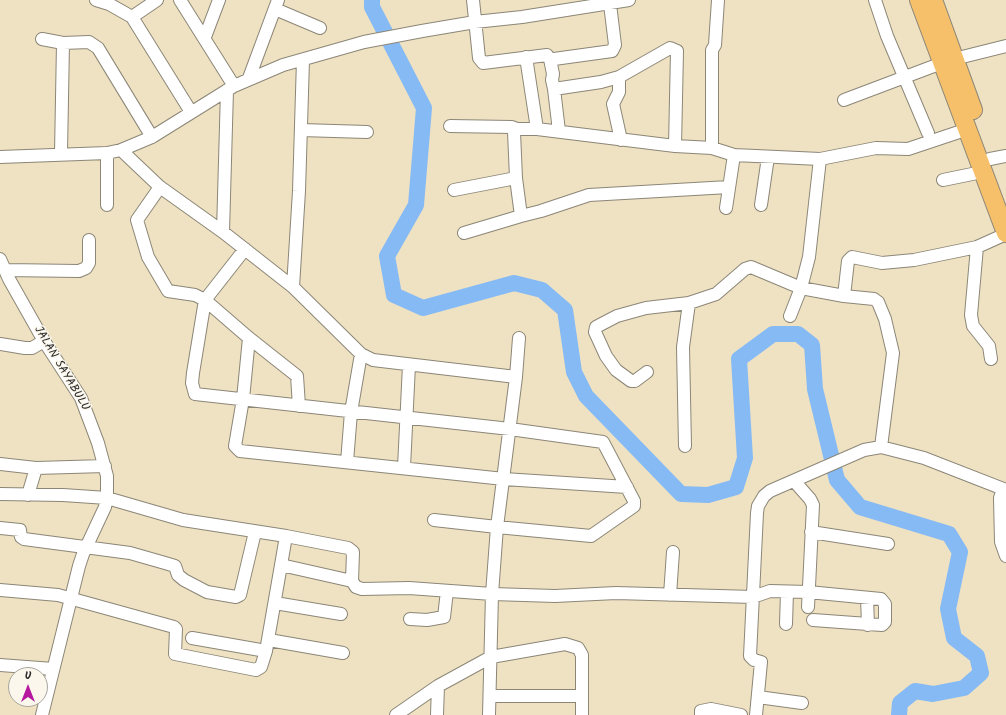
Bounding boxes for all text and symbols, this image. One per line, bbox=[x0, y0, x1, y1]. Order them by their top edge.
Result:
street label: JALAN SAYABULU bbox=[30, 324, 92, 414]
north arrow bbox=[8, 667, 48, 707]
text: U bbox=[25, 667, 31, 685]

